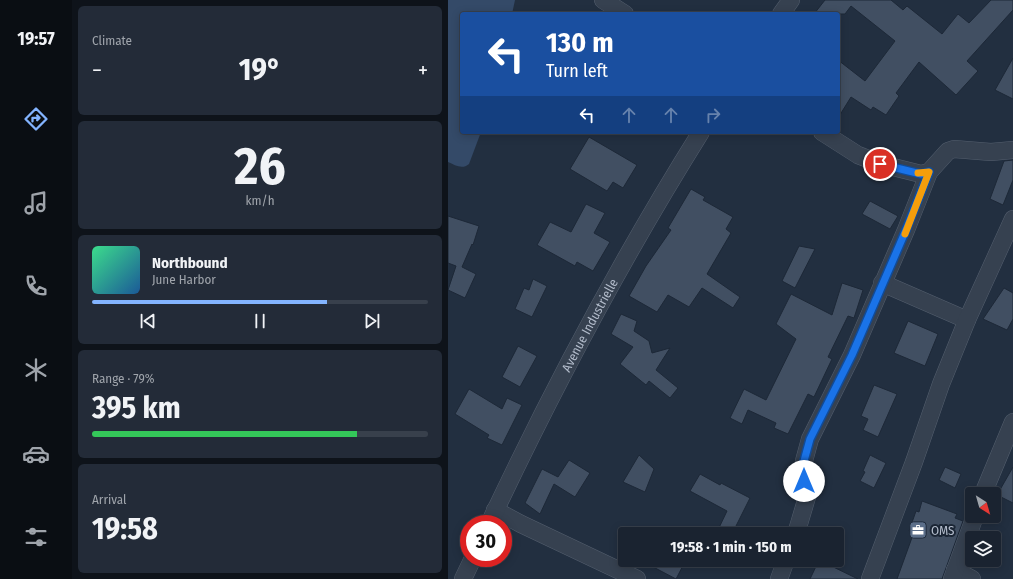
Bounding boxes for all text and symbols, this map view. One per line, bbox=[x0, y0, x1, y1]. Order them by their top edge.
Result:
text: 130 m bbox=[546, 26, 614, 59]
text: 19:57 bbox=[17, 28, 55, 50]
icon: left bbox=[480, 28, 532, 80]
text: Climate bbox=[92, 33, 132, 48]
text: 19° bbox=[239, 52, 281, 88]
text: − bbox=[92, 57, 102, 84]
text: + bbox=[418, 57, 428, 84]
text: Turn left bbox=[546, 60, 608, 82]
icon: left bbox=[576, 104, 598, 126]
icon: ahead bbox=[618, 104, 640, 126]
icon: ahead bbox=[660, 104, 682, 126]
icon: right bbox=[702, 104, 724, 126]
icon: directions bbox=[22, 105, 50, 133]
text: 26 bbox=[234, 135, 286, 198]
pin bbox=[863, 147, 897, 181]
icon: arrive bbox=[869, 153, 891, 175]
icon: music bbox=[22, 189, 50, 217]
text: km/h bbox=[246, 193, 275, 208]
text: Northbound bbox=[152, 254, 228, 272]
icon: phone bbox=[22, 272, 50, 300]
text: June Harbor bbox=[152, 272, 216, 287]
street label: Avenue Industrielle bbox=[558, 276, 621, 374]
icon: previous bbox=[137, 310, 159, 332]
icon: pause bbox=[249, 310, 271, 332]
icon: next bbox=[361, 310, 383, 332]
icon: climate bbox=[22, 356, 50, 384]
text: Range · 79% bbox=[92, 371, 154, 386]
text: 395 km bbox=[92, 390, 181, 426]
icon: car bbox=[22, 440, 50, 468]
position arrow bbox=[783, 460, 825, 502]
north arrow bbox=[965, 487, 1001, 523]
map controls bbox=[965, 487, 1001, 567]
text: Arrival bbox=[92, 492, 126, 507]
text: 19:58 bbox=[92, 511, 158, 547]
speed limit sign: 30 bbox=[460, 515, 512, 567]
office icon: OMS bbox=[908, 520, 928, 540]
icon: filters bbox=[22, 523, 50, 551]
place label: OMS bbox=[931, 523, 955, 538]
button: layers bbox=[965, 531, 1001, 567]
text: 19:58 · 1 min · 150 m bbox=[670, 538, 792, 556]

